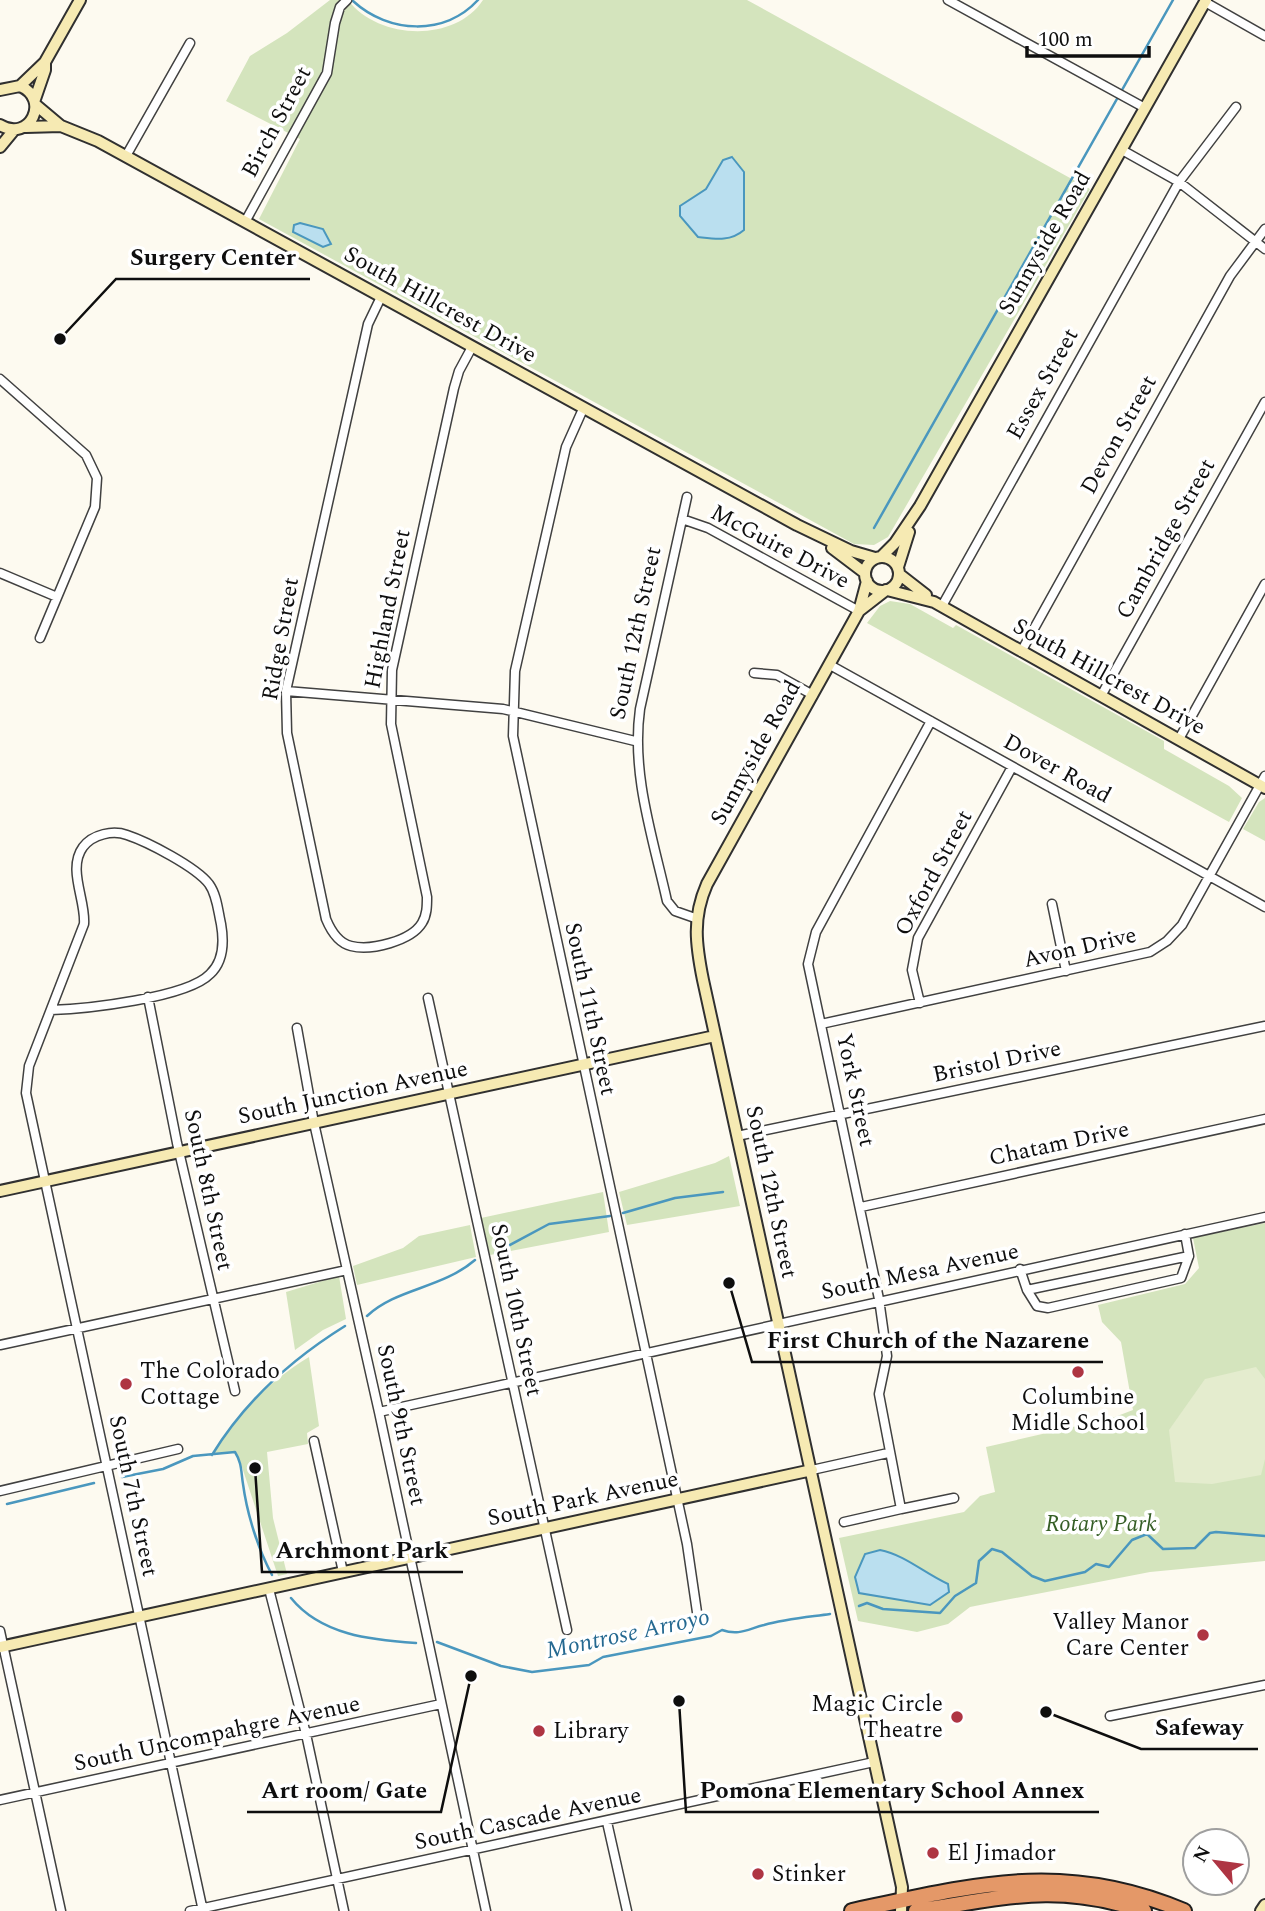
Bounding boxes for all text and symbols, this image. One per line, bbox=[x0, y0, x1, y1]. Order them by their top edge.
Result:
scale bar bbox=[1027, 14, 1150, 58]
text: 100 m bbox=[1038, 24, 1093, 56]
street label: Birch Street bbox=[233, 60, 321, 184]
street label: Sunnyside Road bbox=[989, 164, 1101, 322]
callout: Surgery Center bbox=[116, 234, 310, 279]
street label: South Hillcrest Drive bbox=[337, 237, 543, 373]
text: Surgery Center bbox=[130, 240, 297, 276]
street label: Essex Street bbox=[998, 322, 1088, 446]
street label: Devon Street bbox=[1072, 369, 1166, 501]
street label: Cambridge Street bbox=[1107, 452, 1225, 626]
street label: McGuire Drive bbox=[704, 496, 856, 598]
street label: Highland Street bbox=[355, 526, 421, 692]
street label: South 12th Street bbox=[601, 543, 671, 723]
street label: Ridge Street bbox=[253, 574, 309, 704]
street label: South Hillcrest Drive bbox=[1006, 609, 1212, 745]
street label: Sunnyside Road bbox=[702, 674, 811, 832]
street label: Dover Road bbox=[996, 725, 1118, 813]
street label: Oxford Street bbox=[886, 804, 982, 942]
street label: Avon Drive bbox=[1020, 918, 1140, 978]
street label: South 11th Street bbox=[555, 919, 625, 1099]
street label: York Street bbox=[826, 1030, 884, 1150]
street label: Bristol Drive bbox=[929, 1031, 1065, 1093]
street label: South Junction Avenue bbox=[235, 1052, 471, 1134]
street label: South 12th Street bbox=[736, 1102, 806, 1282]
street label: South 8th Street bbox=[174, 1106, 242, 1274]
street label: Chatam Drive bbox=[986, 1112, 1132, 1176]
street label: South 10th Street bbox=[481, 1220, 551, 1400]
street label: South Mesa Avenue bbox=[818, 1234, 1022, 1310]
callout: First Church of the Nazarene bbox=[752, 1317, 1103, 1362]
text: First Church of the Nazarene bbox=[767, 1323, 1089, 1359]
street label: South 9th Street bbox=[367, 1341, 435, 1509]
place label: The Colorado Cottage bbox=[140, 1354, 280, 1415]
marker: Columbine Midle School bbox=[1070, 1364, 1086, 1380]
marker: The Colorado Cottage bbox=[118, 1376, 134, 1392]
place label: Columbine Midle School bbox=[1011, 1380, 1145, 1441]
street label: South 7th Street bbox=[99, 1412, 167, 1580]
street label: South Park Avenue bbox=[484, 1462, 682, 1536]
park label: Rotary Park bbox=[1045, 1507, 1157, 1542]
callout: Archmont Park bbox=[262, 1527, 463, 1572]
text: Archmont Park bbox=[275, 1533, 449, 1569]
water label: Montrose Arroyo bbox=[543, 1599, 713, 1669]
place label: Valley Manor Care Center bbox=[1052, 1605, 1189, 1666]
marker: Valley Manor Care Center bbox=[1195, 1627, 1211, 1643]
street label: South Uncompahgre Avenue bbox=[71, 1687, 363, 1781]
place label: Magic Circle Theatre bbox=[811, 1687, 943, 1748]
callout: Safeway bbox=[1141, 1704, 1258, 1749]
marker: Magic Circle Theatre bbox=[949, 1709, 965, 1725]
text: Safeway bbox=[1155, 1710, 1245, 1746]
place label: Library bbox=[553, 1714, 629, 1749]
marker: Library bbox=[531, 1723, 547, 1739]
callout: Art room/ Gate bbox=[247, 1767, 441, 1812]
callout: Pomona Elementary School Annex bbox=[686, 1767, 1099, 1812]
text: Art room/ Gate bbox=[261, 1773, 427, 1809]
text: Pomona Elementary School Annex bbox=[700, 1773, 1084, 1809]
street label: South Cascade Avenue bbox=[411, 1778, 645, 1860]
north arrow bbox=[1181, 1827, 1251, 1897]
place label: El Jimador bbox=[947, 1836, 1056, 1871]
text: N bbox=[1186, 1841, 1219, 1868]
marker: El Jimador bbox=[925, 1845, 941, 1861]
place label: Stinker bbox=[772, 1857, 846, 1892]
marker: Stinker bbox=[750, 1866, 766, 1882]

